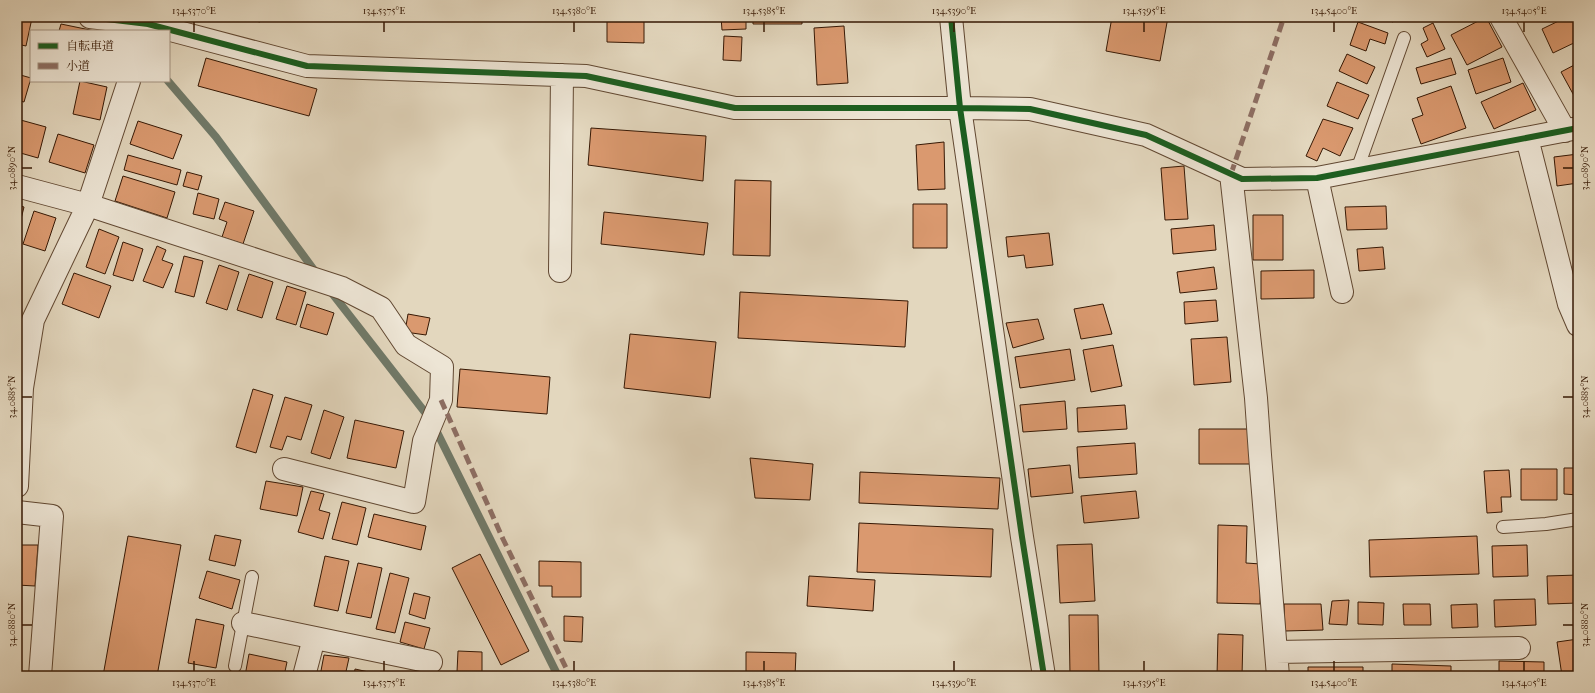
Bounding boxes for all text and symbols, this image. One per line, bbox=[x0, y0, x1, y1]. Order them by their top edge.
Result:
text: 134.5370°E bbox=[172, 5, 216, 17]
text: 134.5375°E bbox=[363, 5, 405, 17]
text: 134.5380°E bbox=[552, 5, 596, 17]
text: 134.5385°E bbox=[743, 5, 785, 17]
text: 134.5390°E bbox=[932, 5, 976, 17]
text: 134.5395°E bbox=[1122, 5, 1166, 17]
text: 134.5400°E bbox=[1311, 5, 1357, 17]
text: 134.5405°E bbox=[1501, 5, 1547, 17]
legend bbox=[30, 30, 170, 82]
text: 自転車道 bbox=[66, 39, 114, 53]
text: 小道 bbox=[66, 59, 90, 73]
text: 34.0890°N bbox=[6, 145, 18, 190]
text: 34.0890°N bbox=[1579, 145, 1591, 190]
text: 34.0885°N bbox=[6, 375, 18, 419]
text: 34.0885°N bbox=[1579, 375, 1591, 419]
text: 34.0880°N bbox=[6, 602, 18, 647]
text: 34.0880°N bbox=[1579, 602, 1591, 647]
text: 134.5370°E bbox=[172, 677, 216, 689]
text: 134.5375°E bbox=[363, 677, 405, 689]
text: 134.5380°E bbox=[552, 677, 596, 689]
text: 134.5385°E bbox=[743, 677, 785, 689]
text: 134.5390°E bbox=[932, 677, 976, 689]
text: 134.5395°E bbox=[1122, 677, 1166, 689]
text: 134.5400°E bbox=[1311, 677, 1357, 689]
text: 134.5405°E bbox=[1501, 677, 1547, 689]

